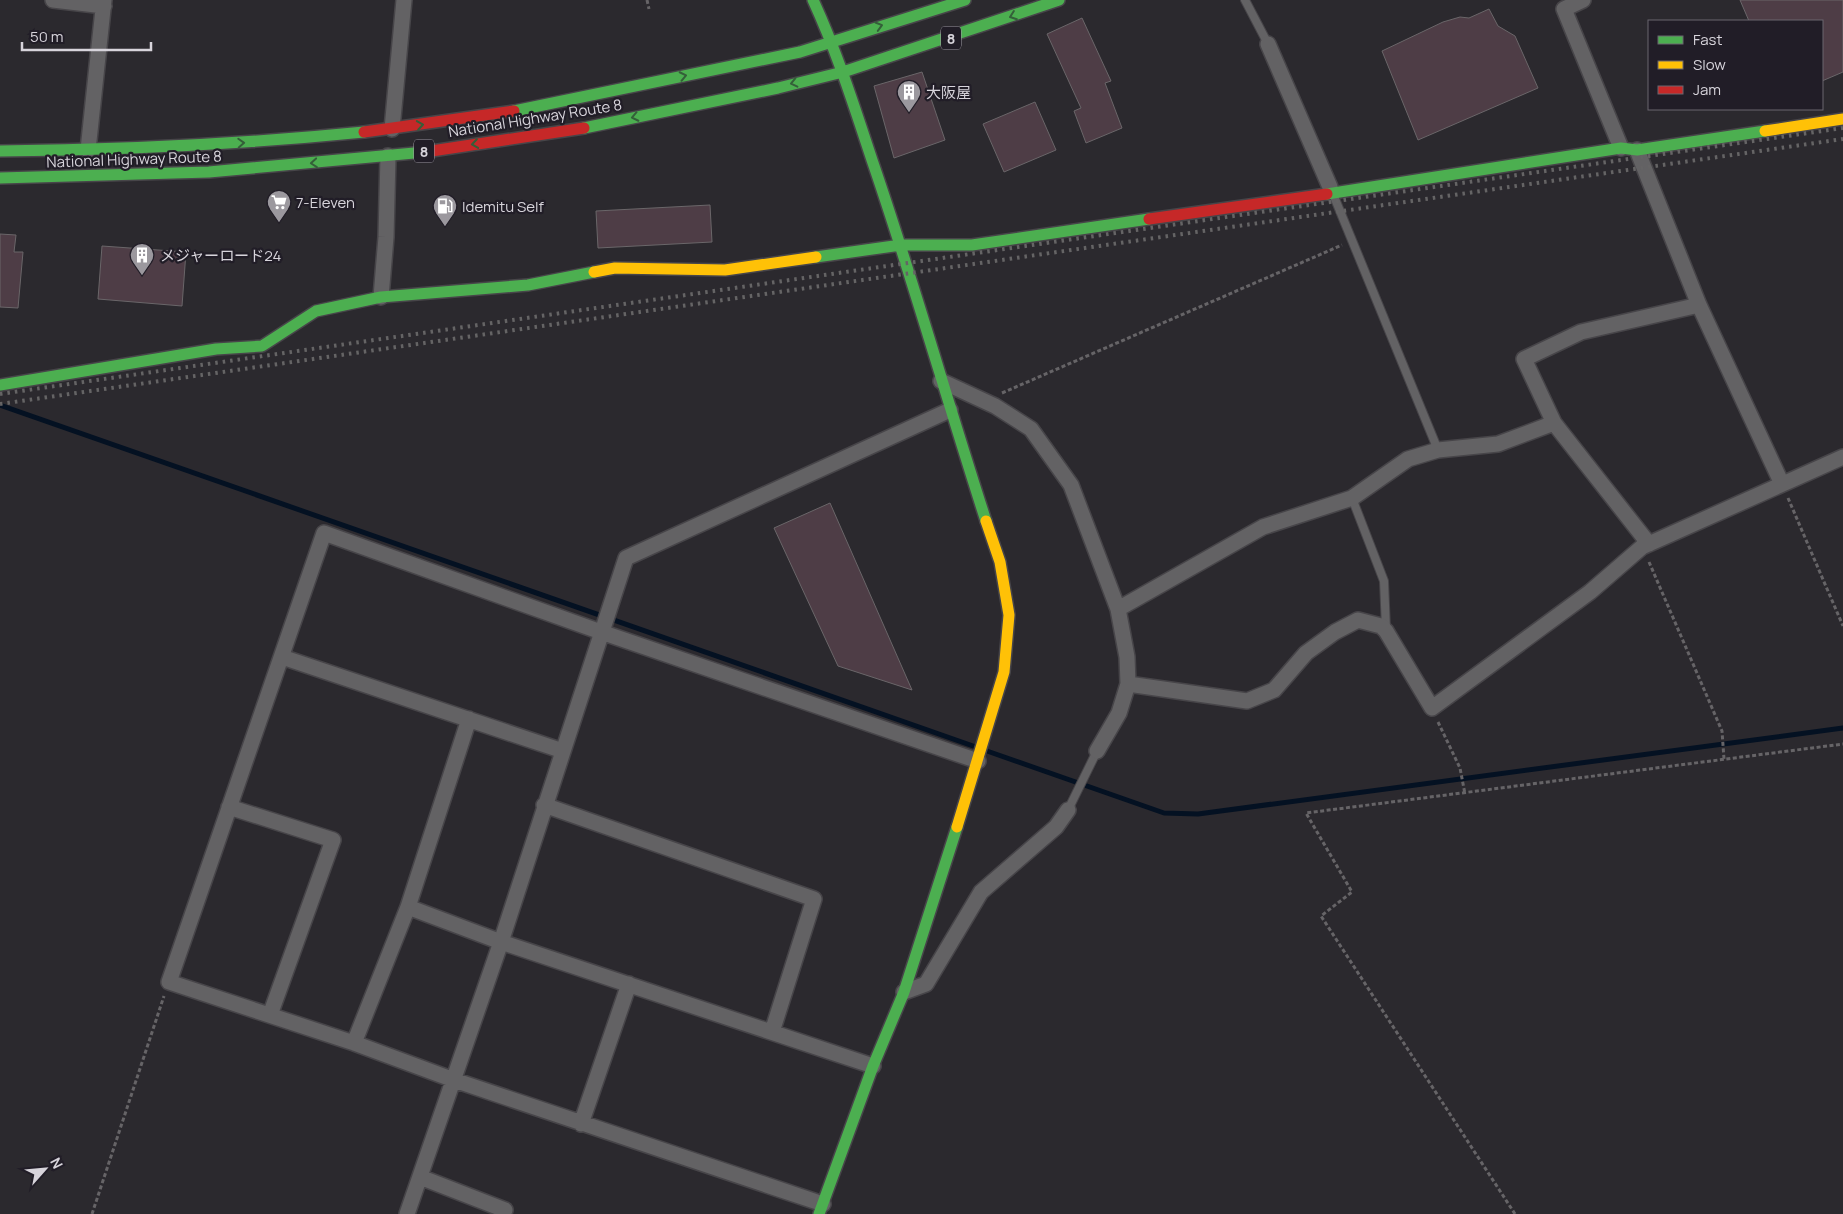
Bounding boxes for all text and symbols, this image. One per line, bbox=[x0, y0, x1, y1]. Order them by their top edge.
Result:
one-way arrow bbox=[1010, 10, 1018, 20]
scale bar bbox=[22, 20, 151, 52]
legend bbox=[1648, 20, 1823, 110]
one-way arrow bbox=[874, 22, 883, 32]
text: 50 m bbox=[30, 26, 64, 47]
road number: 8 bbox=[941, 26, 961, 49]
text: Fast bbox=[1693, 29, 1722, 50]
text: Slow bbox=[1693, 54, 1726, 75]
one-way arrow bbox=[679, 71, 687, 82]
one-way arrow bbox=[790, 77, 799, 88]
building icon: 大阪屋 bbox=[896, 79, 922, 113]
text: Jam bbox=[1693, 79, 1721, 100]
place label: 大阪屋 bbox=[926, 82, 971, 103]
street label: National Highway Route 8 bbox=[447, 94, 623, 142]
one-way arrow bbox=[631, 111, 640, 122]
one-way arrow bbox=[416, 120, 424, 130]
one-way arrow bbox=[238, 138, 245, 148]
one-way arrow bbox=[471, 139, 479, 149]
road number: 8 bbox=[414, 140, 434, 162]
street label: National Highway Route 8 bbox=[46, 145, 222, 173]
one-way arrow bbox=[309, 157, 317, 168]
supermarket icon: 7-Eleven bbox=[266, 189, 292, 223]
place label: 7-Eleven bbox=[296, 192, 355, 213]
fuel station icon: Idemitu Self bbox=[432, 193, 458, 227]
place label: Idemitu Self bbox=[462, 196, 545, 217]
building icon: メジャーロード24 bbox=[129, 242, 155, 276]
place label: メジャーロード24 bbox=[160, 245, 282, 266]
north arrow bbox=[20, 1144, 70, 1194]
text: N bbox=[46, 1154, 68, 1172]

